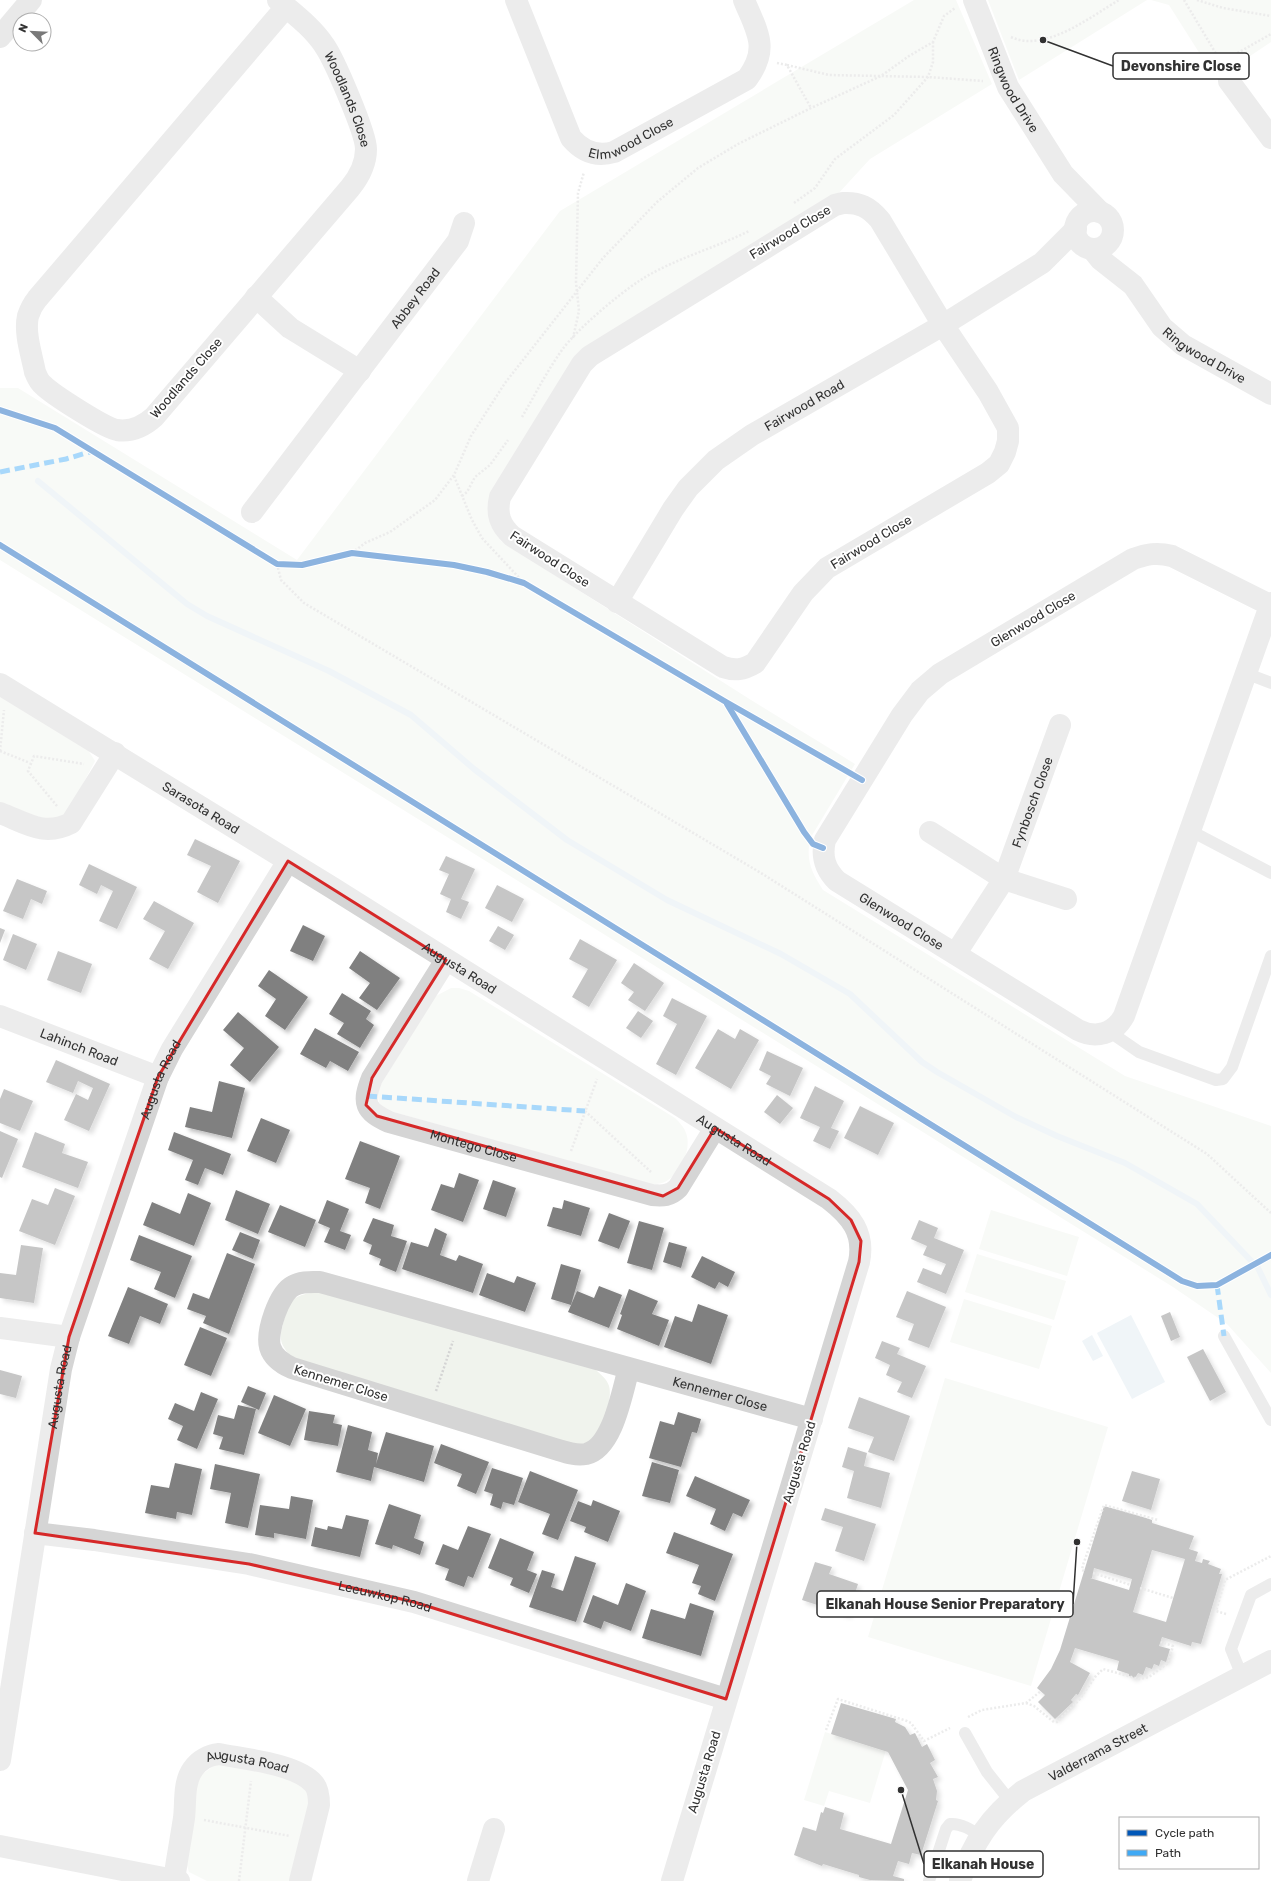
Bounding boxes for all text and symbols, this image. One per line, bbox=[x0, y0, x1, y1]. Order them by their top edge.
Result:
north arrow bbox=[12, 12, 52, 52]
text: N bbox=[16, 22, 31, 34]
street label: Ringwood Drive bbox=[985, 44, 1042, 135]
street label: Woodlands Close bbox=[322, 49, 373, 148]
callout: Devonshire Close bbox=[1113, 53, 1249, 79]
text: Devonshire Close bbox=[1121, 58, 1241, 75]
street label: Elmwood Close bbox=[587, 114, 676, 162]
street label: Fairwood Close bbox=[747, 202, 833, 262]
street label: Abbey Road bbox=[387, 265, 443, 331]
street label: Ringwood Drive bbox=[1160, 324, 1249, 386]
street label: Woodlands Close bbox=[147, 335, 225, 421]
street label: Fairwood Road bbox=[762, 376, 847, 434]
street label: Fairwood Close bbox=[828, 512, 914, 572]
street label: Fairwood Close bbox=[507, 528, 593, 590]
street label: Glenwood Close bbox=[988, 588, 1078, 650]
street label: Fynbosch Close bbox=[1009, 755, 1055, 850]
street label: Sarasota Road bbox=[160, 778, 242, 837]
street label: Glenwood Close bbox=[857, 889, 947, 953]
street label: Augusta Road bbox=[420, 939, 500, 996]
street label: Lahinch Road bbox=[38, 1025, 121, 1068]
street label: Augusta Road bbox=[137, 1037, 183, 1121]
street label: Augusta Road bbox=[694, 1111, 774, 1168]
street label: Montego Close bbox=[429, 1126, 519, 1165]
street label: Augusta Road bbox=[44, 1343, 74, 1430]
street label: Kennemer Close bbox=[292, 1362, 390, 1404]
street label: Kennemer Close bbox=[671, 1373, 769, 1414]
street label: Augusta Road bbox=[779, 1419, 820, 1505]
street label: Leeuwkop Road bbox=[337, 1577, 434, 1615]
callout: Elkanah House Senior Preparatory bbox=[817, 1591, 1073, 1617]
text: Elkanah House Senior Preparatory bbox=[825, 1596, 1065, 1613]
street label: Valderrama Street bbox=[1046, 1720, 1150, 1784]
street label: Augusta Road bbox=[684, 1729, 725, 1815]
street label: Augusta Road bbox=[203, 1746, 291, 1776]
legend bbox=[1119, 1817, 1259, 1869]
text: Cycle path bbox=[1155, 1826, 1214, 1840]
text: Path bbox=[1155, 1846, 1181, 1860]
callout: Elkanah House bbox=[924, 1851, 1043, 1877]
text: Elkanah House bbox=[932, 1856, 1034, 1873]

